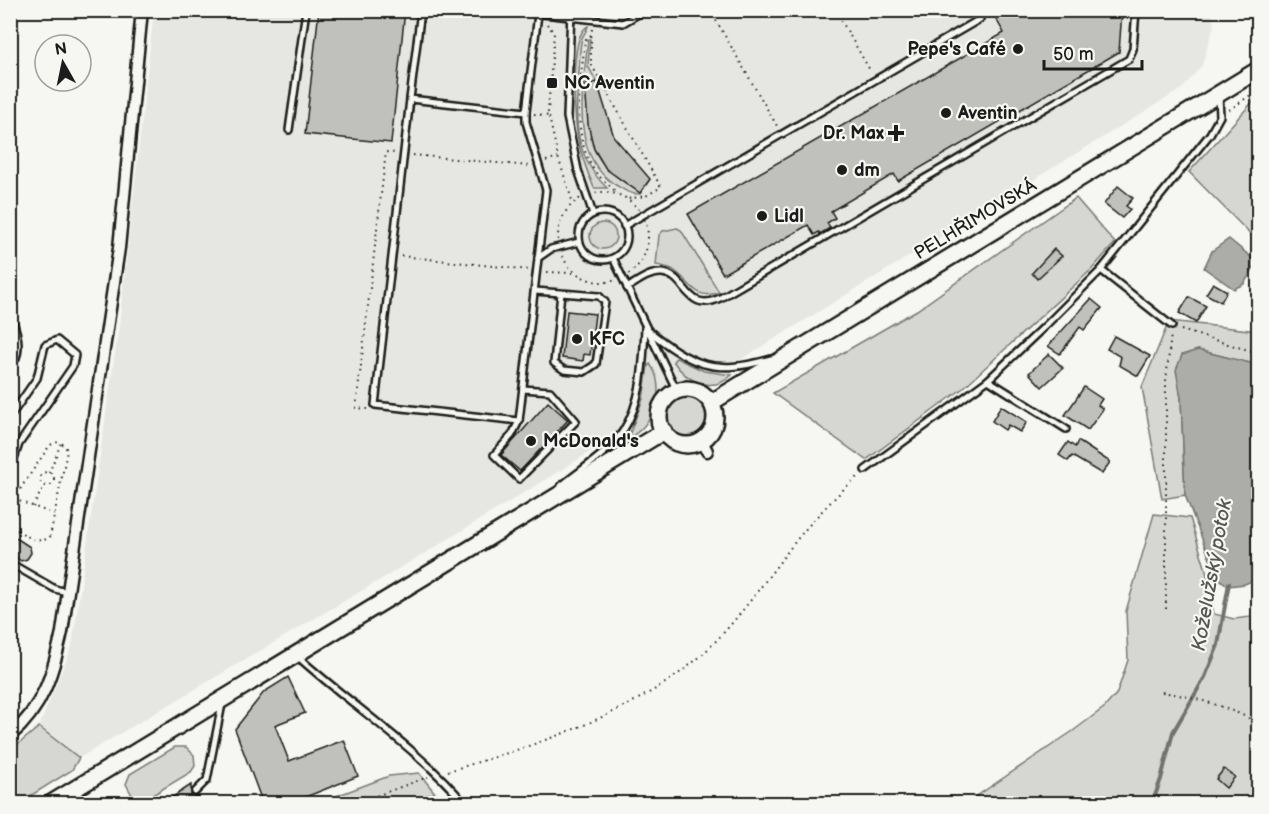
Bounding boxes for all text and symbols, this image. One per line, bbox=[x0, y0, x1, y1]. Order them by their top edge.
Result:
north arrow bbox=[33, 33, 93, 93]
scale bar bbox=[1044, 33, 1142, 71]
text: N bbox=[53, 39, 68, 60]
place label: Pepe's Café bbox=[907, 39, 1006, 60]
marker: Pepe's Café bbox=[1011, 42, 1025, 56]
text: 50 m bbox=[1053, 44, 1094, 65]
place label: NC Aventin bbox=[564, 73, 655, 94]
marker: NC Aventin bbox=[545, 76, 559, 90]
place label: Aventin bbox=[957, 103, 1018, 124]
marker: Aventin bbox=[939, 106, 953, 120]
place label: Dr. Max bbox=[823, 123, 884, 144]
marker: Dr. Max bbox=[889, 126, 903, 140]
place label: dm bbox=[854, 160, 880, 181]
marker: dm bbox=[835, 163, 849, 177]
street label: PELHŘIMOVSKÁ bbox=[909, 173, 1041, 264]
place label: Lidl bbox=[774, 206, 804, 227]
marker: Lidl bbox=[755, 209, 769, 223]
place label: KFC bbox=[589, 329, 625, 350]
marker: KFC bbox=[570, 332, 584, 346]
place label: McDonald's bbox=[543, 431, 639, 452]
marker: McDonald's bbox=[524, 434, 538, 448]
water label: Koželužský potok bbox=[1187, 496, 1237, 653]

